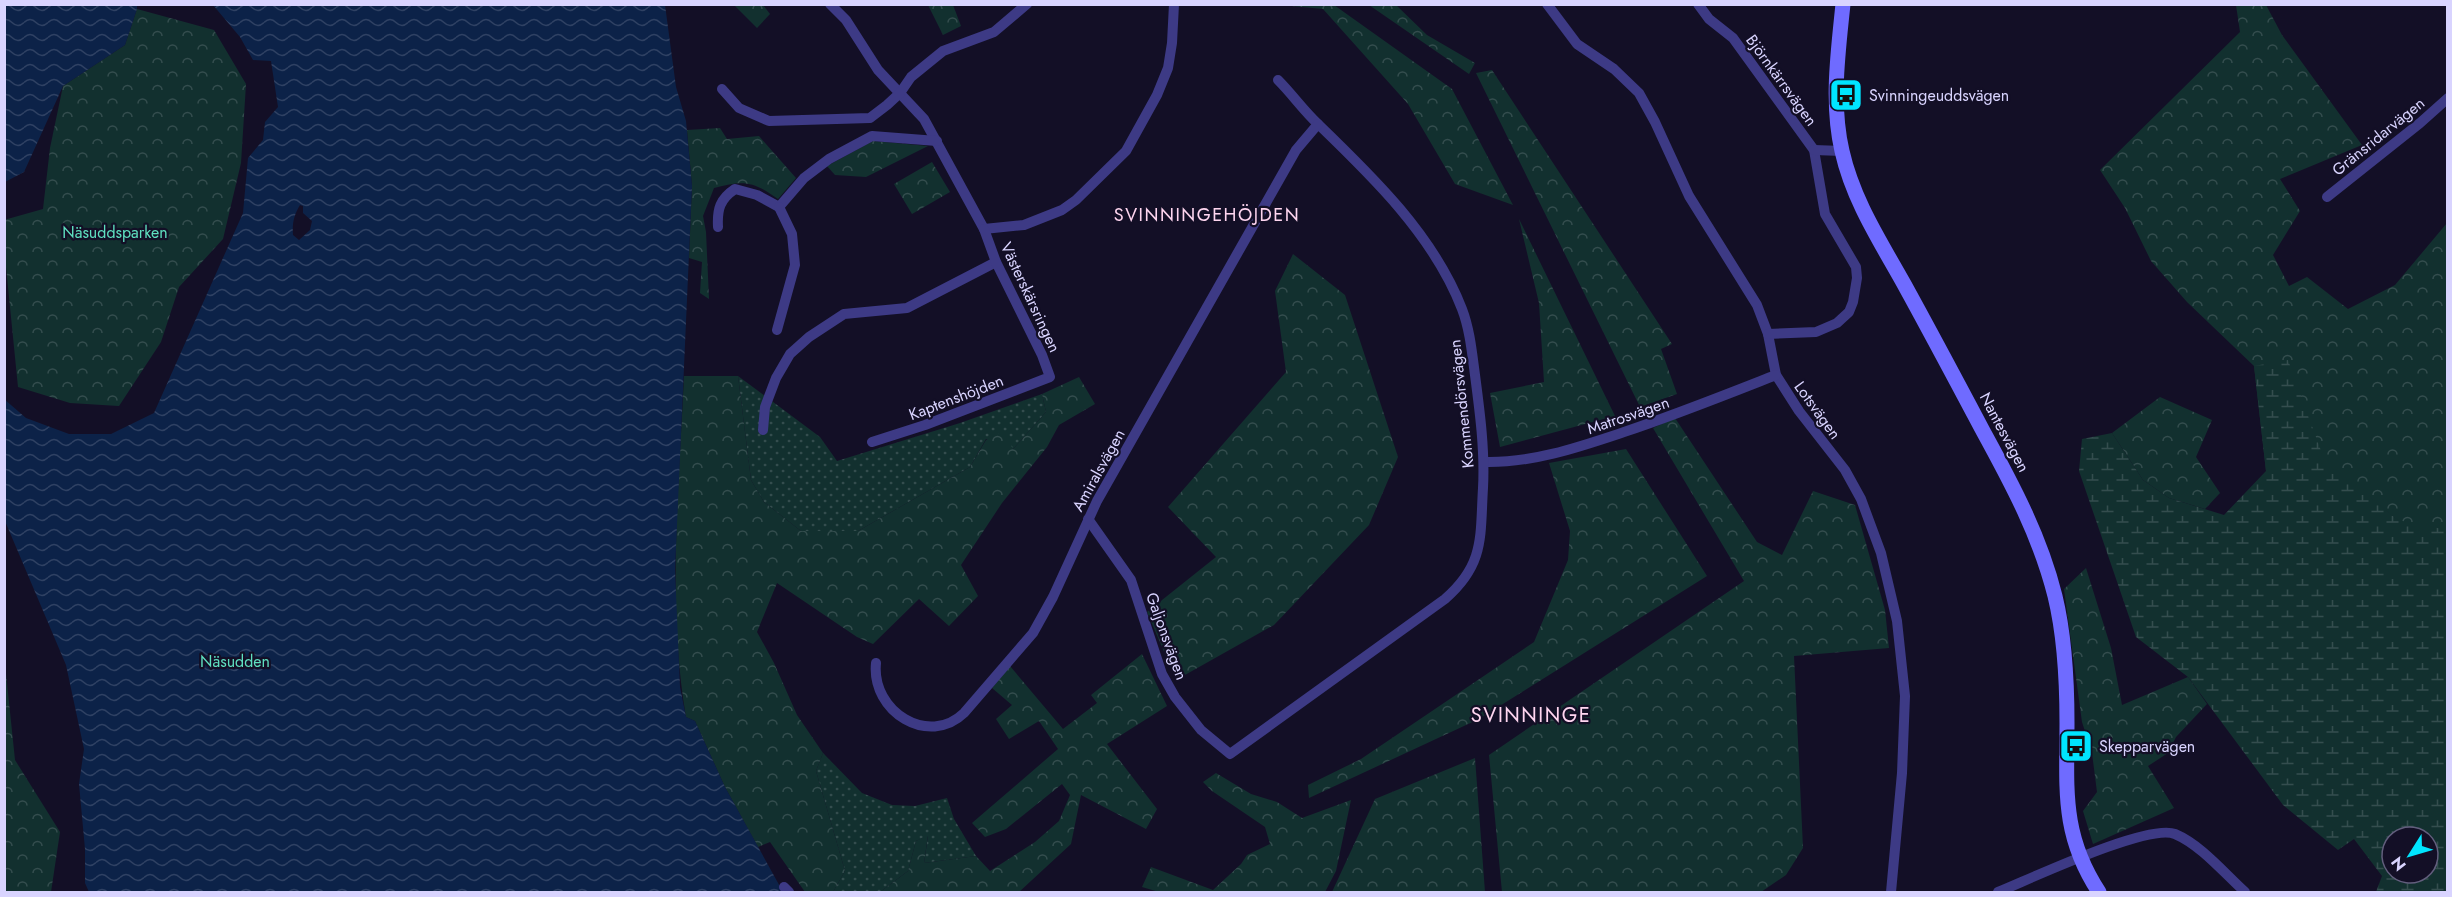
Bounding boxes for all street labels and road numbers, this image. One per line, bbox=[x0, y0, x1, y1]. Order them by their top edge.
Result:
street label: Björnkärrsvägen bbox=[1740, 30, 1823, 131]
street label: Gränsridarvägen bbox=[2327, 92, 2430, 181]
street label: Västerskärsringen bbox=[995, 238, 1066, 356]
street label: Kommendörsvägen bbox=[1443, 339, 1480, 469]
street label: Kaptenshöjden bbox=[906, 369, 1007, 426]
street label: Lotsvägen bbox=[1789, 377, 1847, 444]
street label: Nantesvägen bbox=[1974, 388, 2035, 476]
street label: Matrosvägen bbox=[1584, 391, 1672, 440]
street label: Amiralsvägen bbox=[1066, 425, 1131, 516]
street label: Galjonsvägen bbox=[1140, 589, 1193, 683]

